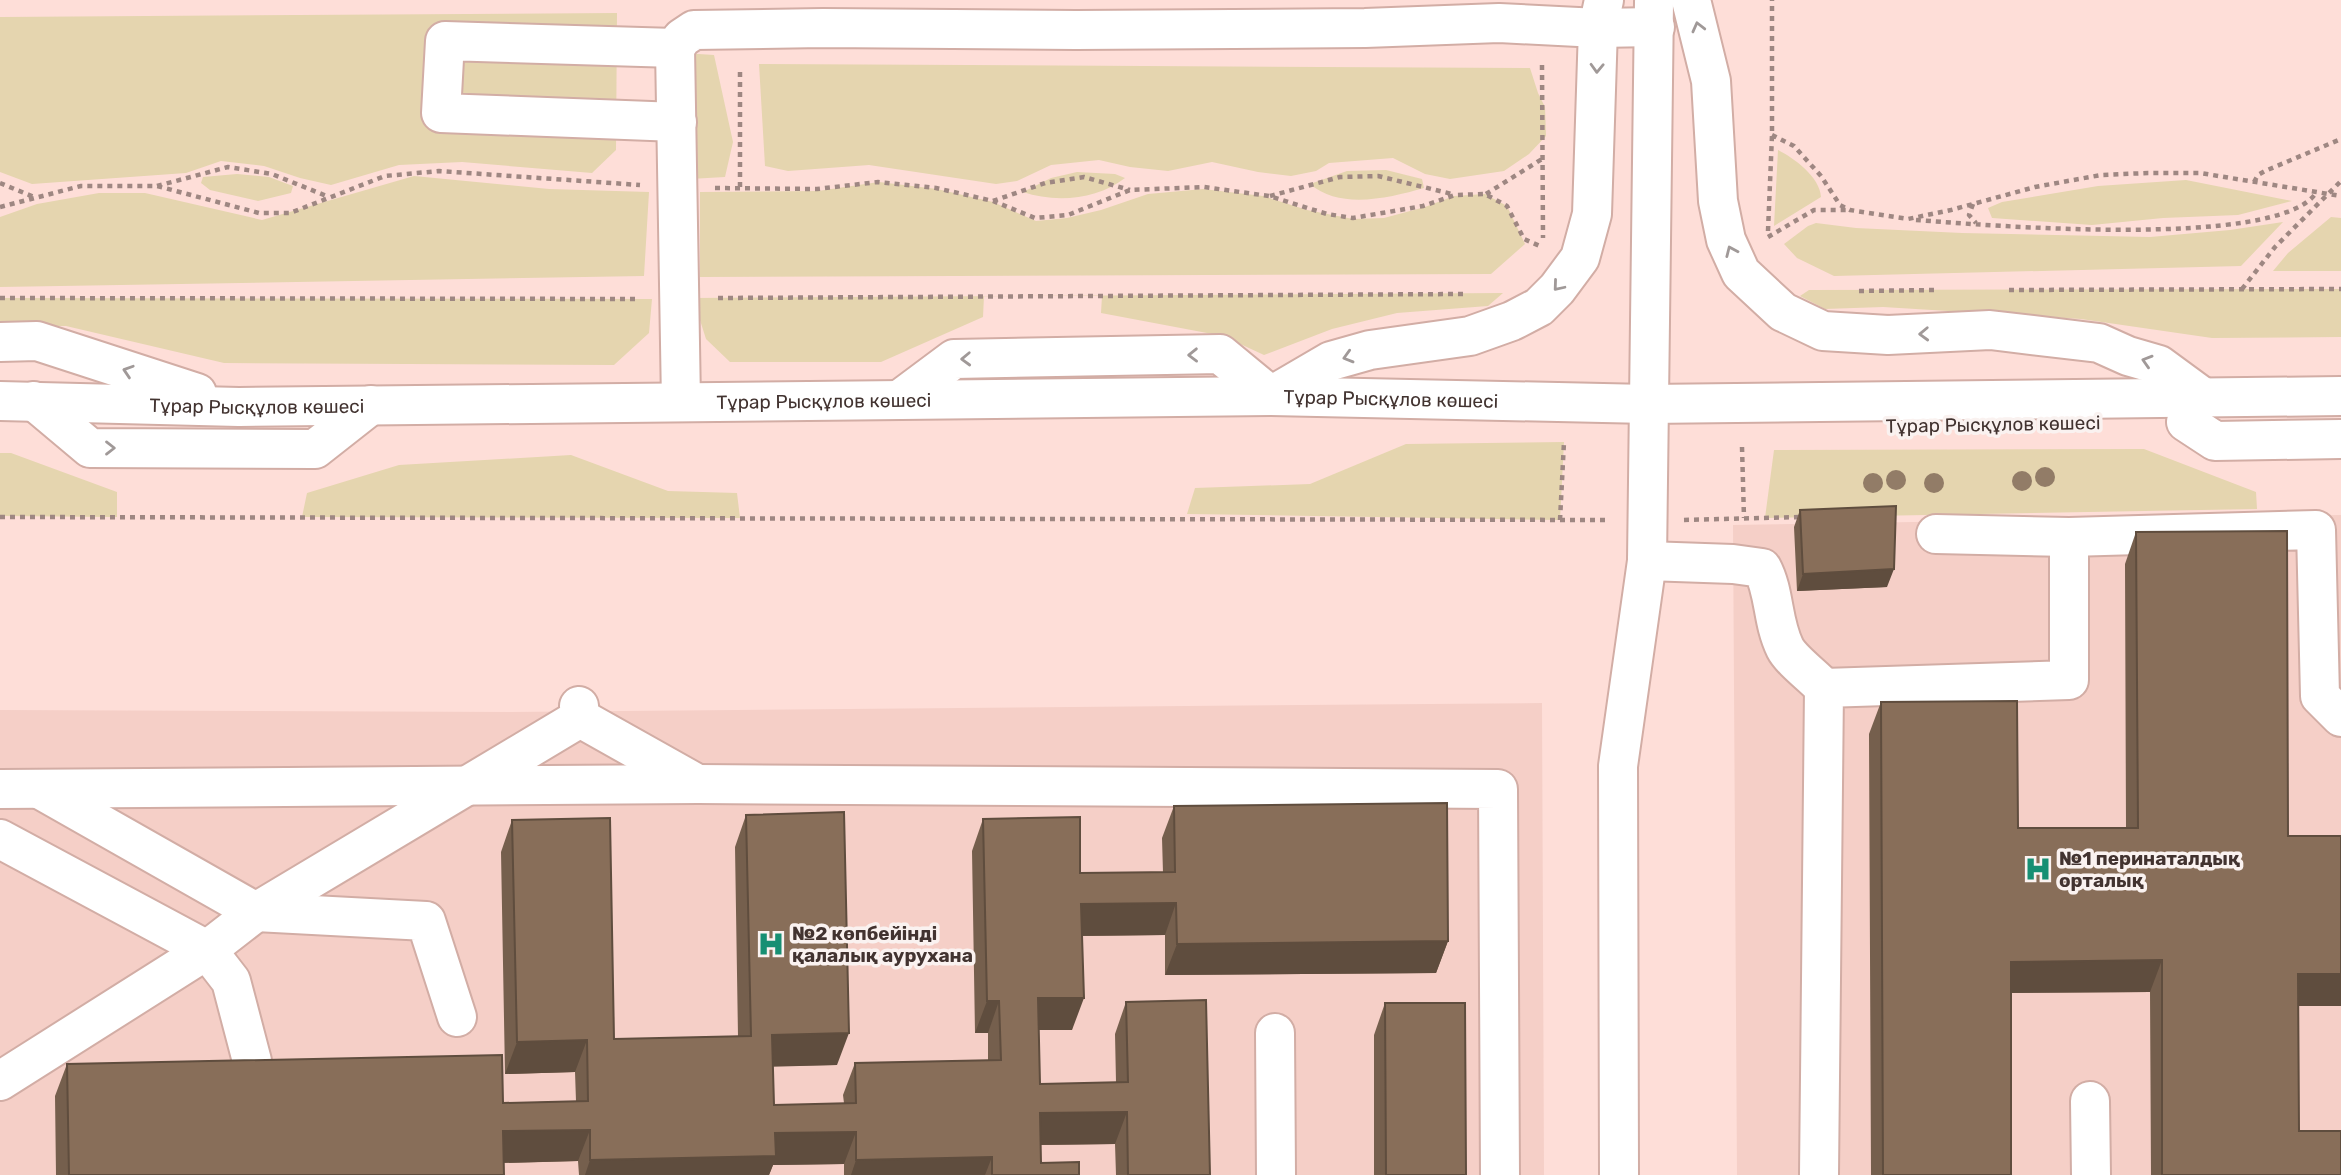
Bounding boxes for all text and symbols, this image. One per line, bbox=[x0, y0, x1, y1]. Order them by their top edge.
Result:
one-way arrow bbox=[1692, 21, 1706, 33]
one-way arrow bbox=[1589, 62, 1604, 73]
one-way arrow bbox=[1725, 245, 1739, 258]
one-way arrow bbox=[1554, 278, 1566, 291]
one-way arrow bbox=[1918, 326, 1929, 341]
one-way arrow bbox=[1187, 347, 1198, 363]
one-way arrow bbox=[1342, 348, 1354, 363]
one-way arrow bbox=[960, 352, 971, 367]
one-way arrow bbox=[2141, 355, 2153, 370]
one-way arrow bbox=[122, 364, 134, 379]
street label: Тұрар Рысқұлов көшесі bbox=[1283, 385, 1499, 413]
street label: Тұрар Рысқұлов көшесі bbox=[716, 389, 931, 414]
street label: Тұрар Рысқұлов көшесі bbox=[149, 394, 364, 419]
street label: Тұрар Рысқұлов көшесі bbox=[1885, 411, 2101, 438]
one-way arrow bbox=[105, 440, 116, 456]
place label: №1 перинаталдық орталық bbox=[2059, 847, 2240, 892]
hospital icon: №1 перинаталдық орталық bbox=[2023, 854, 2053, 884]
place label: №2 көпбейінді қалалық аурухана bbox=[792, 922, 973, 967]
hospital icon: №2 көпбейінді қалалық аурухана bbox=[756, 929, 786, 959]

